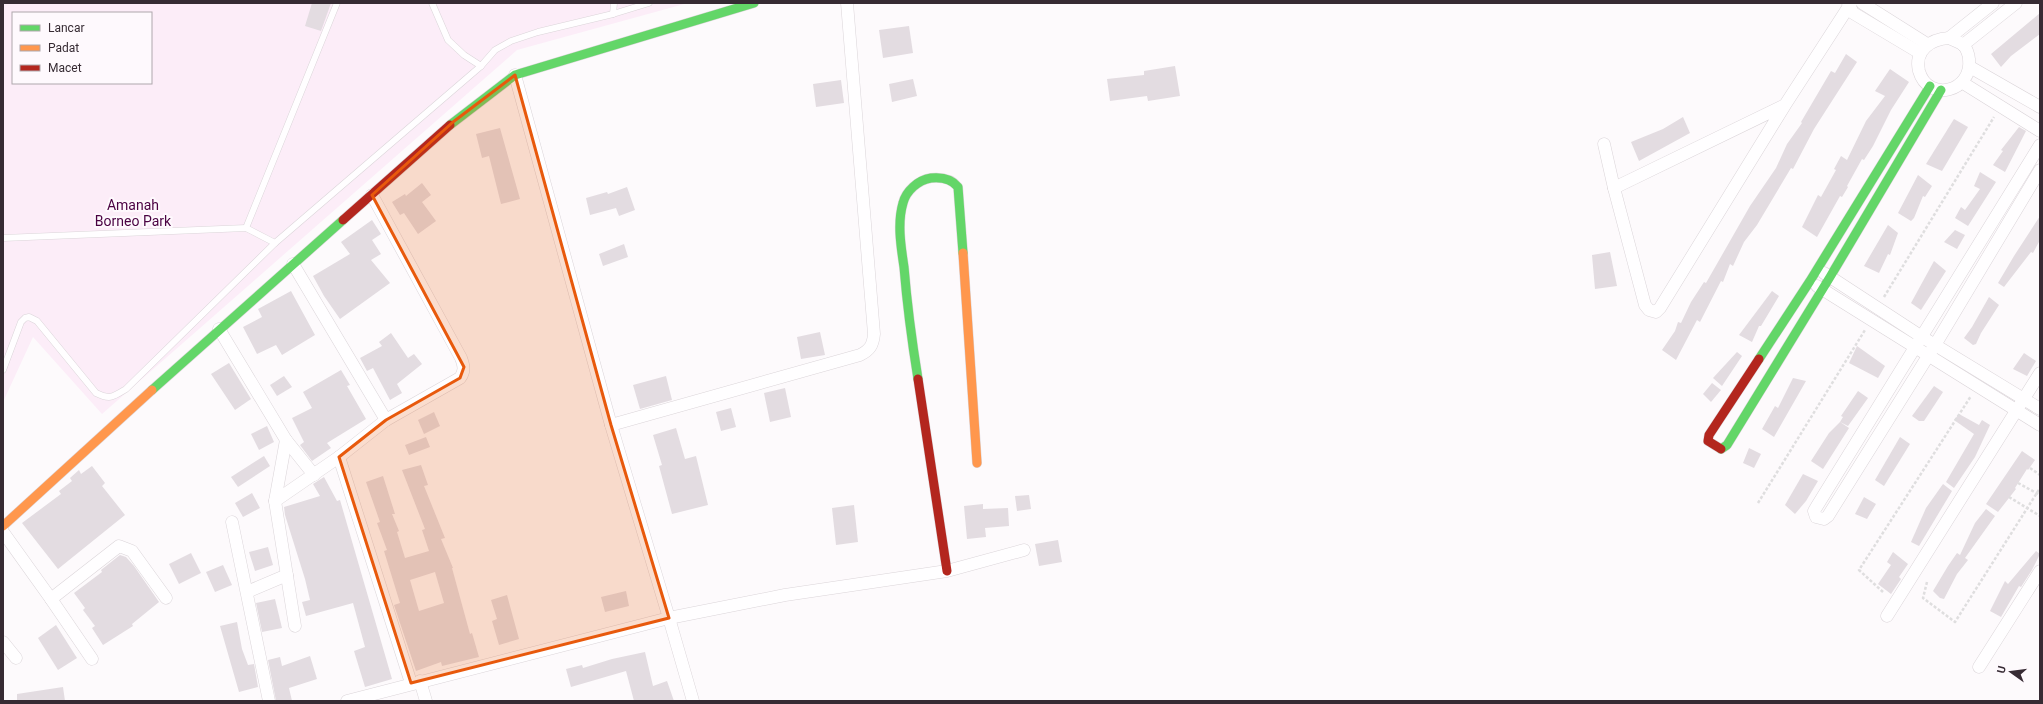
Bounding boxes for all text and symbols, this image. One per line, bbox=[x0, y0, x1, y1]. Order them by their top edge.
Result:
legend bbox=[12, 12, 152, 84]
text: Lancar bbox=[48, 21, 85, 35]
text: Padat bbox=[48, 41, 79, 55]
text: Macet bbox=[48, 61, 82, 75]
park label: Amanah Borneo Park bbox=[95, 197, 172, 229]
north arrow bbox=[1991, 652, 2031, 692]
text: U bbox=[1995, 665, 2009, 675]

